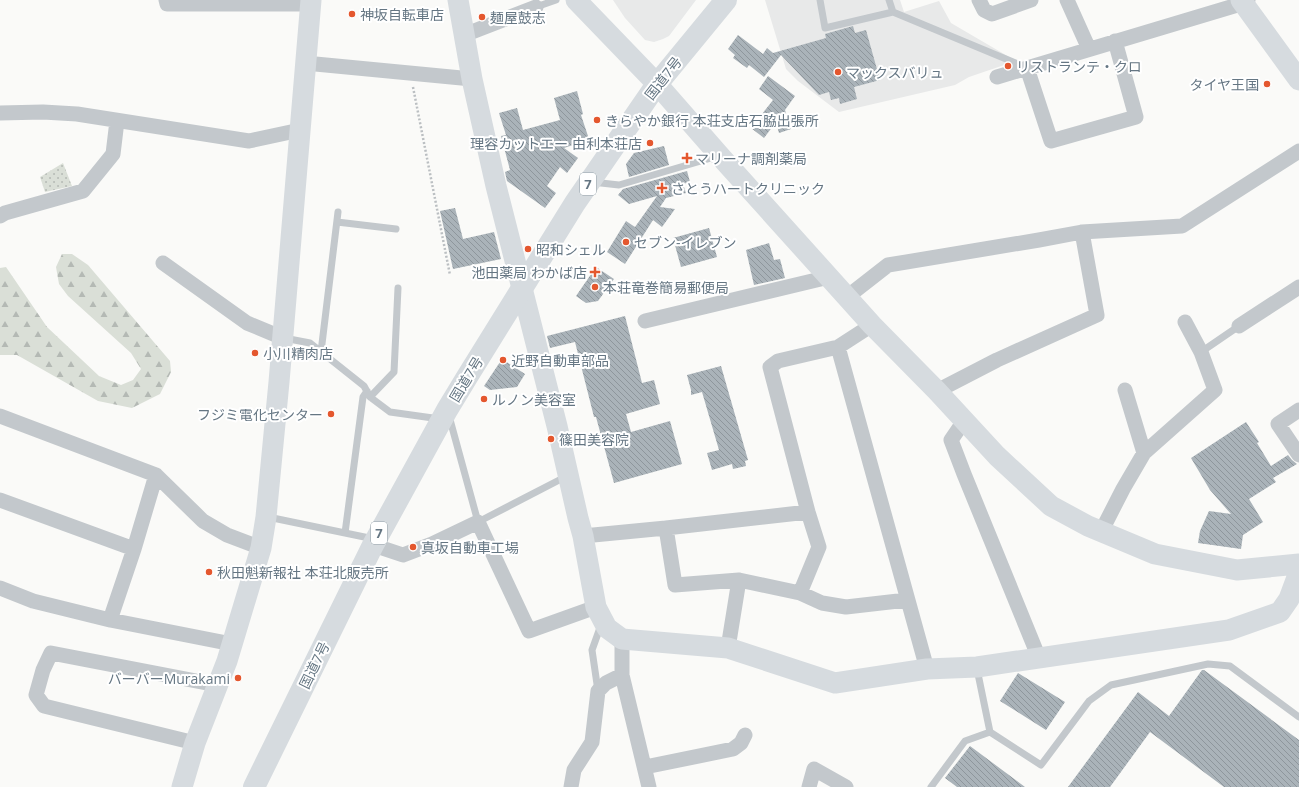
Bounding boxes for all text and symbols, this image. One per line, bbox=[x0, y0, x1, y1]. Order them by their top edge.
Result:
place label: 神坂自転車店 bbox=[360, 5, 444, 24]
place label: 麺屋鼓志 bbox=[490, 8, 546, 27]
marker: 神坂自転車店 bbox=[347, 9, 357, 19]
marker: 麺屋鼓志 bbox=[477, 12, 487, 22]
street label: 国道7号 bbox=[640, 52, 686, 104]
place label: リストランテ・クロ bbox=[1016, 57, 1142, 76]
marker: リストランテ・クロ bbox=[1003, 61, 1013, 71]
place label: マックスバリュ bbox=[846, 63, 944, 82]
marker: マックスバリュ bbox=[833, 67, 843, 77]
place label: タイヤ王国 bbox=[1189, 75, 1259, 94]
marker: タイヤ王国 bbox=[1262, 79, 1272, 89]
place label: きらやか銀行 本荘支店石脇出張所 bbox=[605, 111, 819, 130]
marker: きらやか銀行 本荘支店石脇出張所 bbox=[592, 115, 602, 125]
place label: 理容カットエー 由利本荘店 bbox=[470, 134, 642, 153]
marker: 理容カットエー 由利本荘店 bbox=[645, 138, 655, 148]
place label: マリーナ調剤薬局 bbox=[695, 149, 807, 168]
marker: マリーナ調剤薬局 bbox=[682, 153, 692, 163]
road number: 7 bbox=[580, 173, 596, 195]
place label: さとうハートクリニック bbox=[671, 179, 825, 198]
marker: さとうハートクリニック bbox=[656, 182, 668, 194]
place label: セブン-イレブン bbox=[634, 233, 737, 252]
marker: セブン-イレブン bbox=[621, 237, 631, 247]
place label: 昭和シェル bbox=[536, 240, 606, 259]
marker: 昭和シェル bbox=[523, 244, 533, 254]
place label: 池田薬局 わかば店 bbox=[471, 263, 587, 282]
marker: 池田薬局 わかば店 bbox=[590, 267, 600, 277]
place label: 本荘竜巻簡易郵便局 bbox=[603, 278, 729, 297]
marker: 本荘竜巻簡易郵便局 bbox=[590, 282, 600, 292]
place label: 小川精肉店 bbox=[263, 344, 333, 363]
marker: 小川精肉店 bbox=[250, 348, 260, 358]
place label: 近野自動車部品 bbox=[511, 351, 609, 370]
street label: 国道7号 bbox=[445, 353, 487, 405]
marker: 近野自動車部品 bbox=[498, 355, 508, 365]
place label: ルノン美容室 bbox=[492, 390, 576, 409]
marker: ルノン美容室 bbox=[479, 394, 489, 404]
place label: フジミ電化センター bbox=[197, 405, 323, 424]
marker: フジミ電化センター bbox=[326, 409, 336, 419]
place label: 篠田美容院 bbox=[559, 430, 629, 449]
marker: 篠田美容院 bbox=[546, 434, 556, 444]
road number: 7 bbox=[371, 522, 387, 544]
place label: 真坂自動車工場 bbox=[421, 538, 519, 557]
marker: 真坂自動車工場 bbox=[408, 542, 418, 552]
place label: 秋田魁新報社 本荘北販売所 bbox=[217, 563, 389, 582]
marker: 秋田魁新報社 本荘北販売所 bbox=[204, 567, 214, 577]
street label: 国道7号 bbox=[294, 638, 334, 692]
place label: バーバーMurakami bbox=[108, 669, 230, 688]
marker: バーバーMurakami bbox=[233, 673, 243, 683]

